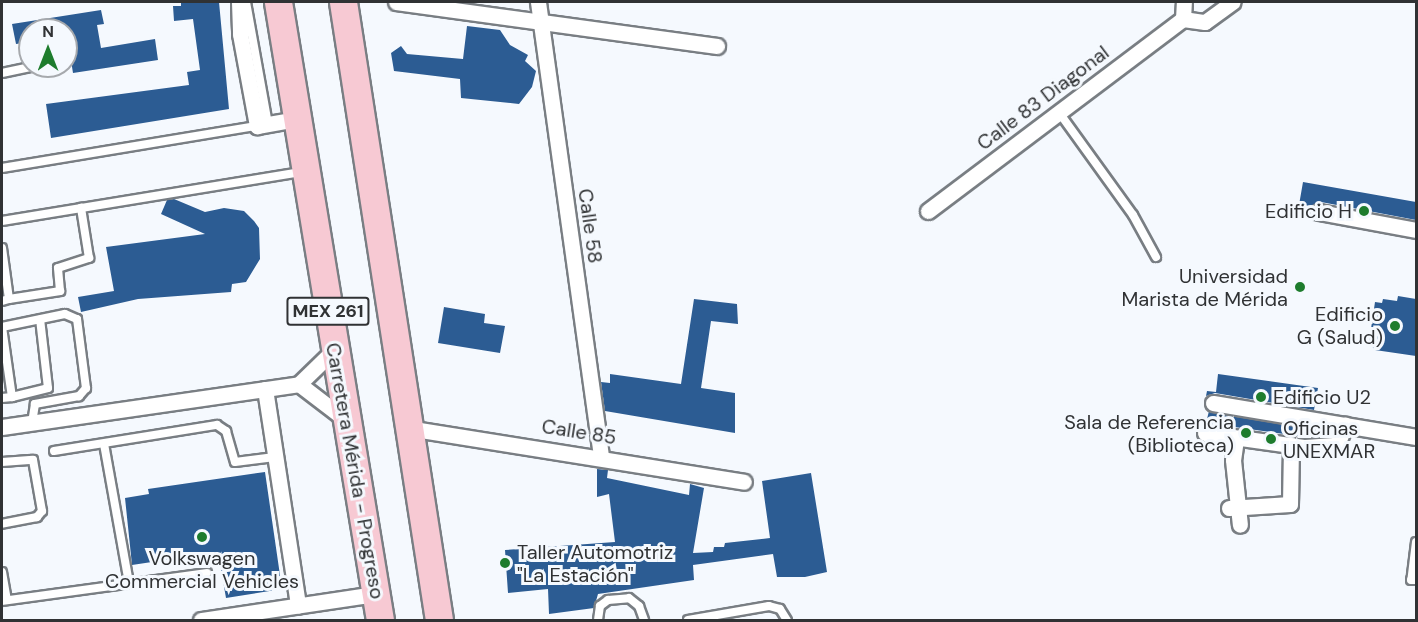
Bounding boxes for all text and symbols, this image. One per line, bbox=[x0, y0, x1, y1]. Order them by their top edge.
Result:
north arrow bbox=[18, 18, 78, 78]
text: N bbox=[42, 21, 54, 42]
street label: Calle 83 Diagonal bbox=[972, 41, 1114, 155]
street label: Calle 58 bbox=[573, 187, 607, 265]
place label: Edificio H bbox=[1265, 199, 1352, 223]
marker: Edificio H bbox=[1357, 204, 1371, 218]
place label: Universidad Marista de Mérida bbox=[1121, 264, 1288, 311]
marker: Universidad Marista de Mérida bbox=[1293, 280, 1307, 294]
road number: MEX 261 bbox=[286, 296, 370, 326]
place label: Edificio G (Salud) bbox=[1297, 302, 1383, 349]
marker: Edificio G (Salud) bbox=[1388, 319, 1402, 333]
street label: Carretera Mérida - Progreso bbox=[321, 341, 389, 601]
place label: Edificio U2 bbox=[1273, 385, 1371, 409]
marker: Edificio U2 bbox=[1254, 390, 1268, 404]
place label: Sala de Referencia (Biblioteca) bbox=[1064, 410, 1234, 457]
street label: Calle 85 bbox=[540, 414, 618, 450]
place label: Oficinas UNEXMAR bbox=[1283, 416, 1375, 463]
marker: Sala de Referencia (Biblioteca) bbox=[1239, 426, 1253, 440]
marker: Oficinas UNEXMAR bbox=[1264, 432, 1278, 446]
marker: Volkswagen Commercial Vehicles bbox=[195, 530, 209, 544]
place label: Taller Automotriz "La Estación" bbox=[517, 540, 673, 587]
place label: Volkswagen Commercial Vehicles bbox=[105, 546, 299, 593]
marker: Taller Automotriz "La Estación" bbox=[498, 556, 512, 570]

